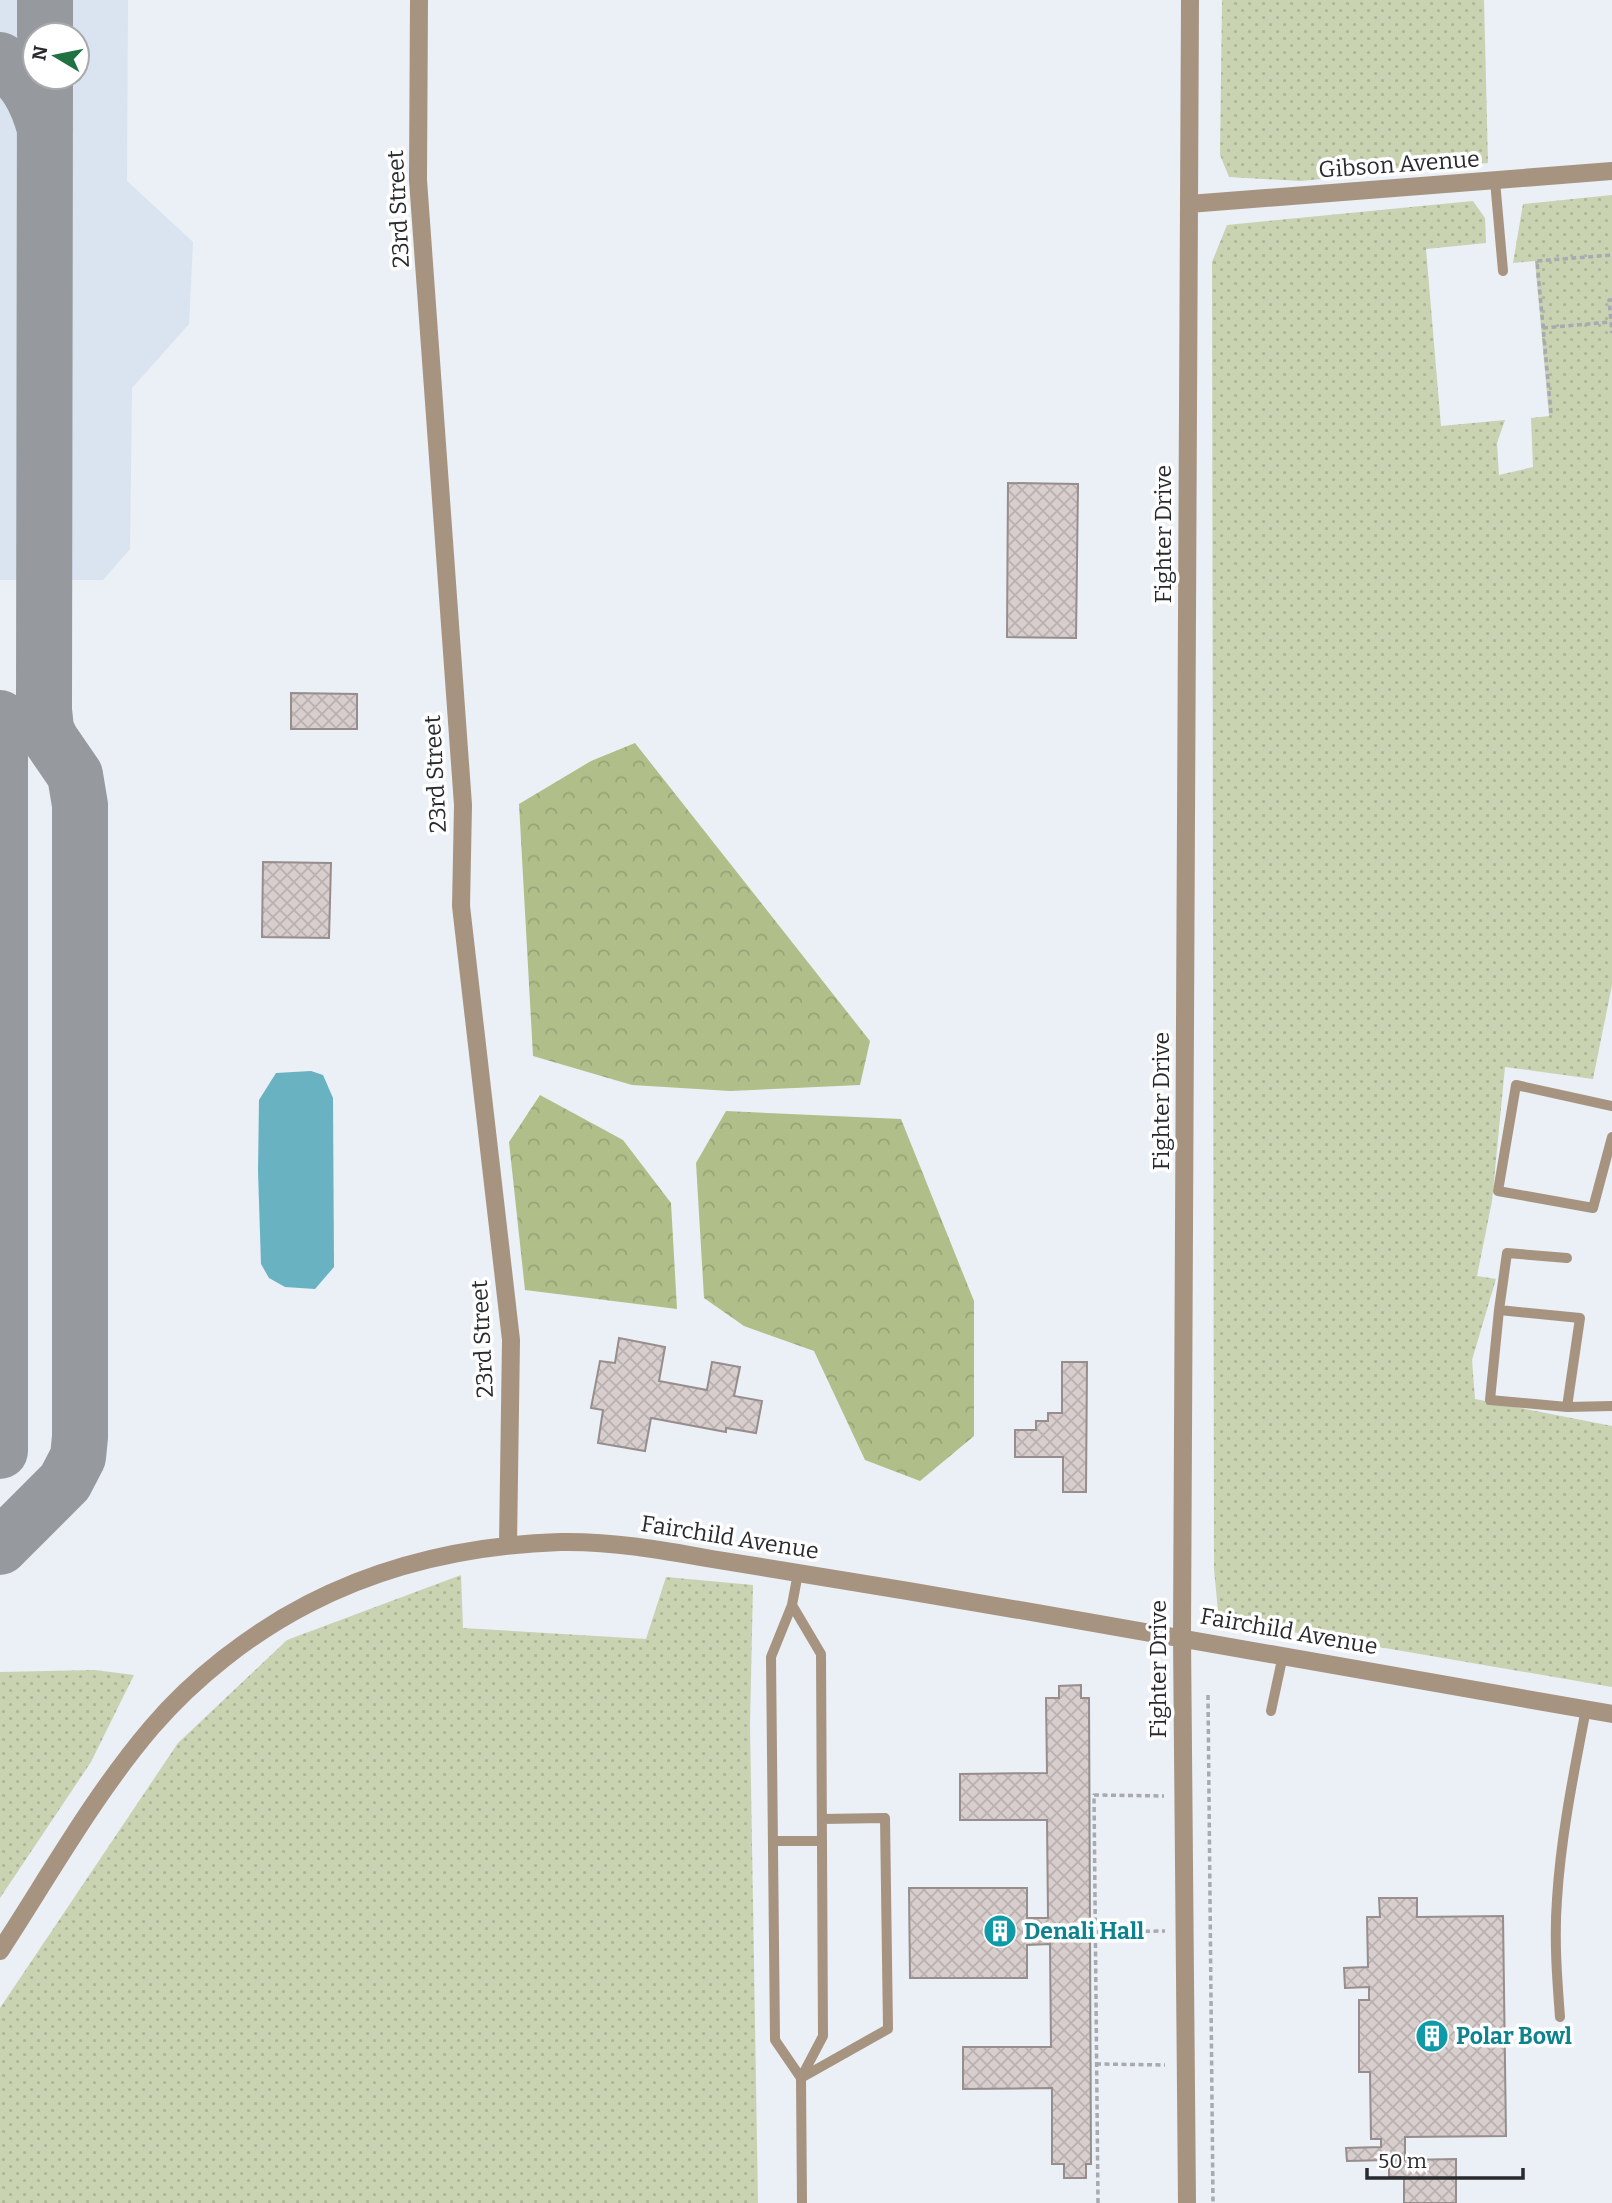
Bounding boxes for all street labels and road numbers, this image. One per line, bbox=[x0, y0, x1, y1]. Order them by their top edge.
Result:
street label: Gibson Avenue bbox=[1318, 144, 1480, 184]
street label: 23rd Street bbox=[381, 149, 415, 269]
street label: Fighter Drive bbox=[1149, 465, 1177, 603]
street label: 23rd Street bbox=[418, 714, 452, 834]
street label: Fighter Drive bbox=[1147, 1032, 1175, 1170]
street label: 23rd Street bbox=[465, 1279, 499, 1399]
street label: Fairchild Avenue bbox=[639, 1509, 821, 1565]
street label: Fighter Drive bbox=[1144, 1600, 1172, 1738]
street label: Fairchild Avenue bbox=[1198, 1602, 1380, 1660]

